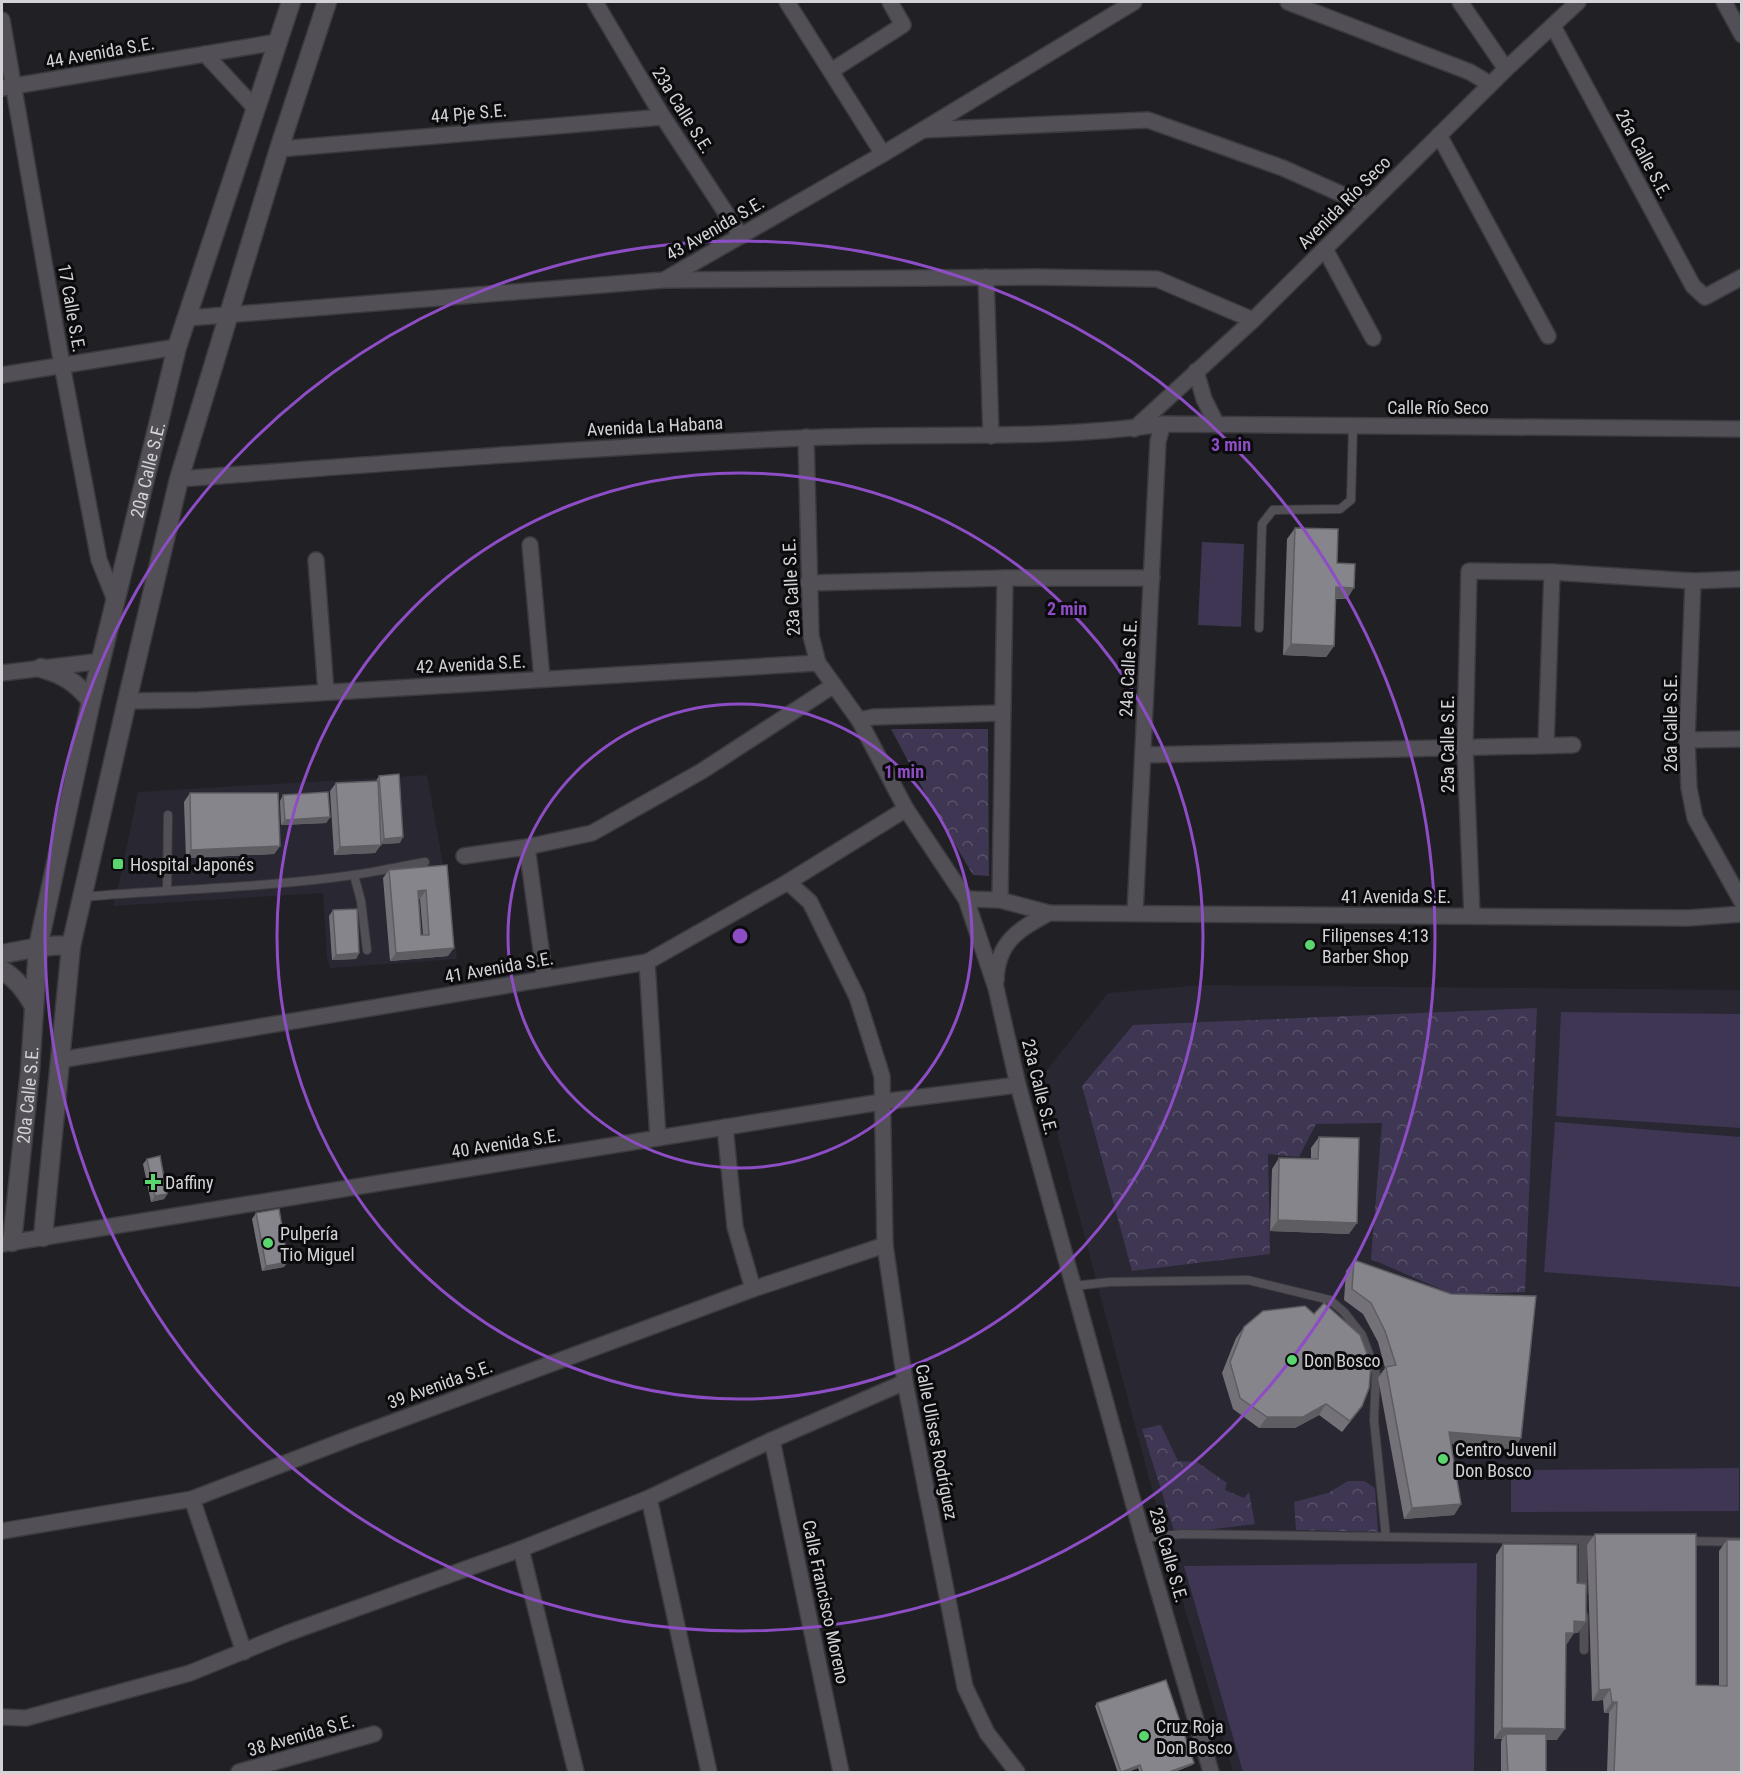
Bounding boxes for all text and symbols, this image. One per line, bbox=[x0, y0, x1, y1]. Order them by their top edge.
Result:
street label: 44 Avenida S.E. bbox=[44, 32, 156, 72]
street label: 23a Calle S.E. bbox=[648, 63, 718, 157]
street label: 44 Pje S.E. bbox=[430, 99, 508, 127]
street label: 26a Calle S.E. bbox=[1612, 106, 1676, 202]
street label: Avenida Río Seco bbox=[1293, 151, 1395, 253]
street label: 43 Avenida S.E. bbox=[662, 191, 768, 265]
street label: 17 Calle S.E. bbox=[54, 262, 90, 354]
street label: Calle Río Seco bbox=[1387, 397, 1489, 418]
street label: Avenida La Habana bbox=[586, 412, 724, 440]
street label: 20a Calle S.E. bbox=[125, 419, 169, 520]
text: 3 min bbox=[1211, 434, 1251, 455]
street label: 23a Calle S.E. bbox=[778, 538, 804, 636]
text: 2 min bbox=[1047, 598, 1087, 619]
street label: 24a Calle S.E. bbox=[1115, 619, 1141, 717]
street label: 42 Avenida S.E. bbox=[415, 651, 527, 677]
street label: 26a Calle S.E. bbox=[1660, 674, 1681, 772]
street label: 25a Calle S.E. bbox=[1437, 695, 1458, 793]
text: 1 min bbox=[884, 761, 924, 782]
place label: Hospital Japonés bbox=[130, 854, 254, 875]
marker: Hospital Japonés bbox=[111, 857, 125, 871]
street label: 41 Avenida S.E. bbox=[1341, 886, 1451, 907]
place label: Filipenses 4:13 Barber Shop bbox=[1322, 925, 1429, 967]
centre of rings bbox=[730, 926, 750, 946]
marker: Filipenses 4:13 Barber Shop bbox=[1303, 938, 1317, 952]
street label: 41 Avenida S.E. bbox=[443, 947, 555, 987]
street label: 23a Calle S.E. bbox=[1018, 1037, 1062, 1137]
street label: 20a Calle S.E. bbox=[12, 1045, 42, 1145]
street label: 40 Avenida S.E. bbox=[450, 1124, 562, 1162]
place label: Daffiny bbox=[165, 1172, 214, 1193]
marker: Daffiny bbox=[146, 1175, 160, 1189]
place label: Pulpería Tio Miguel bbox=[280, 1223, 355, 1265]
marker: Pulpería Tio Miguel bbox=[261, 1236, 275, 1250]
place label: Don Bosco bbox=[1304, 1350, 1381, 1371]
marker: Don Bosco bbox=[1285, 1353, 1299, 1367]
street label: 39 Avenida S.E. bbox=[385, 1355, 495, 1413]
street label: Calle Ulises Rodríguez bbox=[912, 1362, 962, 1522]
place label: Centro Juvenil Don Bosco bbox=[1455, 1439, 1557, 1481]
marker: Centro Juvenil Don Bosco bbox=[1436, 1452, 1450, 1466]
street label: 23a Calle S.E. bbox=[1145, 1505, 1193, 1605]
street label: Calle Francisco Moreno bbox=[798, 1518, 854, 1686]
street label: 38 Avenida S.E. bbox=[245, 1710, 357, 1760]
place label: Cruz Roja Don Bosco bbox=[1156, 1716, 1233, 1758]
marker: Cruz Roja Don Bosco bbox=[1137, 1729, 1151, 1743]

